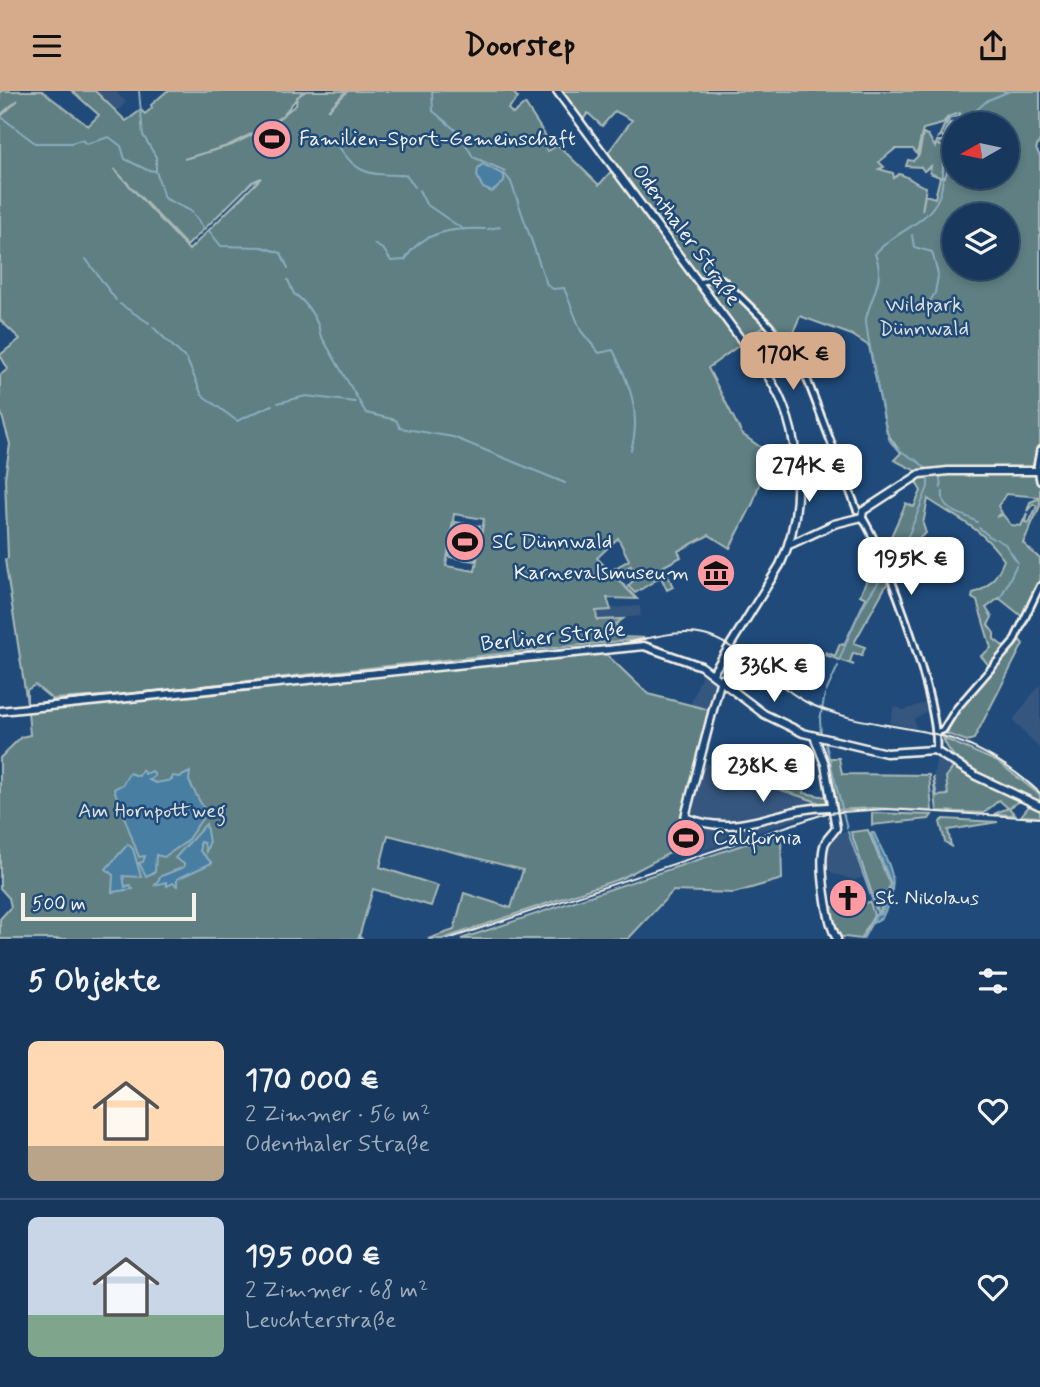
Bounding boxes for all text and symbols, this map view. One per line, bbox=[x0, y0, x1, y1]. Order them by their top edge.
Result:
text: Doorstep bbox=[464, 25, 576, 67]
icon: menu bbox=[28, 27, 66, 65]
icon: share bbox=[974, 27, 1012, 65]
north arrow bbox=[942, 112, 1018, 189]
map controls bbox=[942, 112, 1019, 280]
sports icon: Familien-Sport-Gemeinschaft bbox=[251, 118, 293, 160]
place label: Familien-Sport-Gemeinschaft bbox=[299, 125, 576, 153]
street label: Odenthaler Straße bbox=[625, 159, 747, 311]
button: layers bbox=[942, 203, 1019, 280]
park label: Wildpark Dünnwald bbox=[879, 291, 969, 343]
pin: 170K € bbox=[736, 333, 850, 392]
text: 170K € bbox=[756, 340, 830, 370]
pin: 274K € bbox=[752, 445, 866, 504]
text: 274K € bbox=[772, 452, 846, 482]
sports icon: SC Dünnwald bbox=[444, 521, 486, 563]
place label: SC Dünnwald bbox=[492, 528, 612, 556]
pin: 195K € bbox=[854, 538, 968, 597]
text: 195K € bbox=[874, 545, 948, 575]
museum icon: Karnevalsmuseum bbox=[695, 552, 737, 594]
place label: Karnevalsmuseum bbox=[514, 559, 689, 587]
street label: Berliner Straße bbox=[479, 615, 627, 659]
pin: 336K € bbox=[717, 645, 831, 704]
text: 336K € bbox=[740, 652, 808, 682]
pin: 238K € bbox=[706, 745, 820, 804]
text: 238K € bbox=[728, 752, 798, 782]
park label: Am Hornpottweg bbox=[78, 797, 226, 827]
sports icon: California bbox=[665, 817, 707, 859]
place label: California bbox=[713, 824, 802, 854]
church icon: St. Nikolaus bbox=[827, 877, 869, 919]
place label: St. Nikolaus bbox=[875, 884, 979, 912]
scale bar bbox=[21, 890, 196, 922]
text: 500 m bbox=[32, 892, 86, 917]
text: 5 Objekte bbox=[28, 962, 160, 1001]
icon: filters bbox=[974, 962, 1012, 1000]
text: 170 000 € bbox=[245, 1061, 379, 1100]
icon: home bbox=[84, 1069, 168, 1153]
icon: heart bbox=[974, 1092, 1012, 1130]
text: 2 Zimmer · 56 m² bbox=[245, 1100, 430, 1130]
text: Odenthaler Straße bbox=[245, 1130, 430, 1160]
text: 195 000 € bbox=[245, 1237, 381, 1276]
icon: home bbox=[84, 1245, 168, 1329]
icon: heart bbox=[974, 1268, 1012, 1306]
text: 2 Zimmer · 68 m² bbox=[245, 1276, 428, 1306]
text: Leuchterstraße bbox=[245, 1306, 396, 1336]

